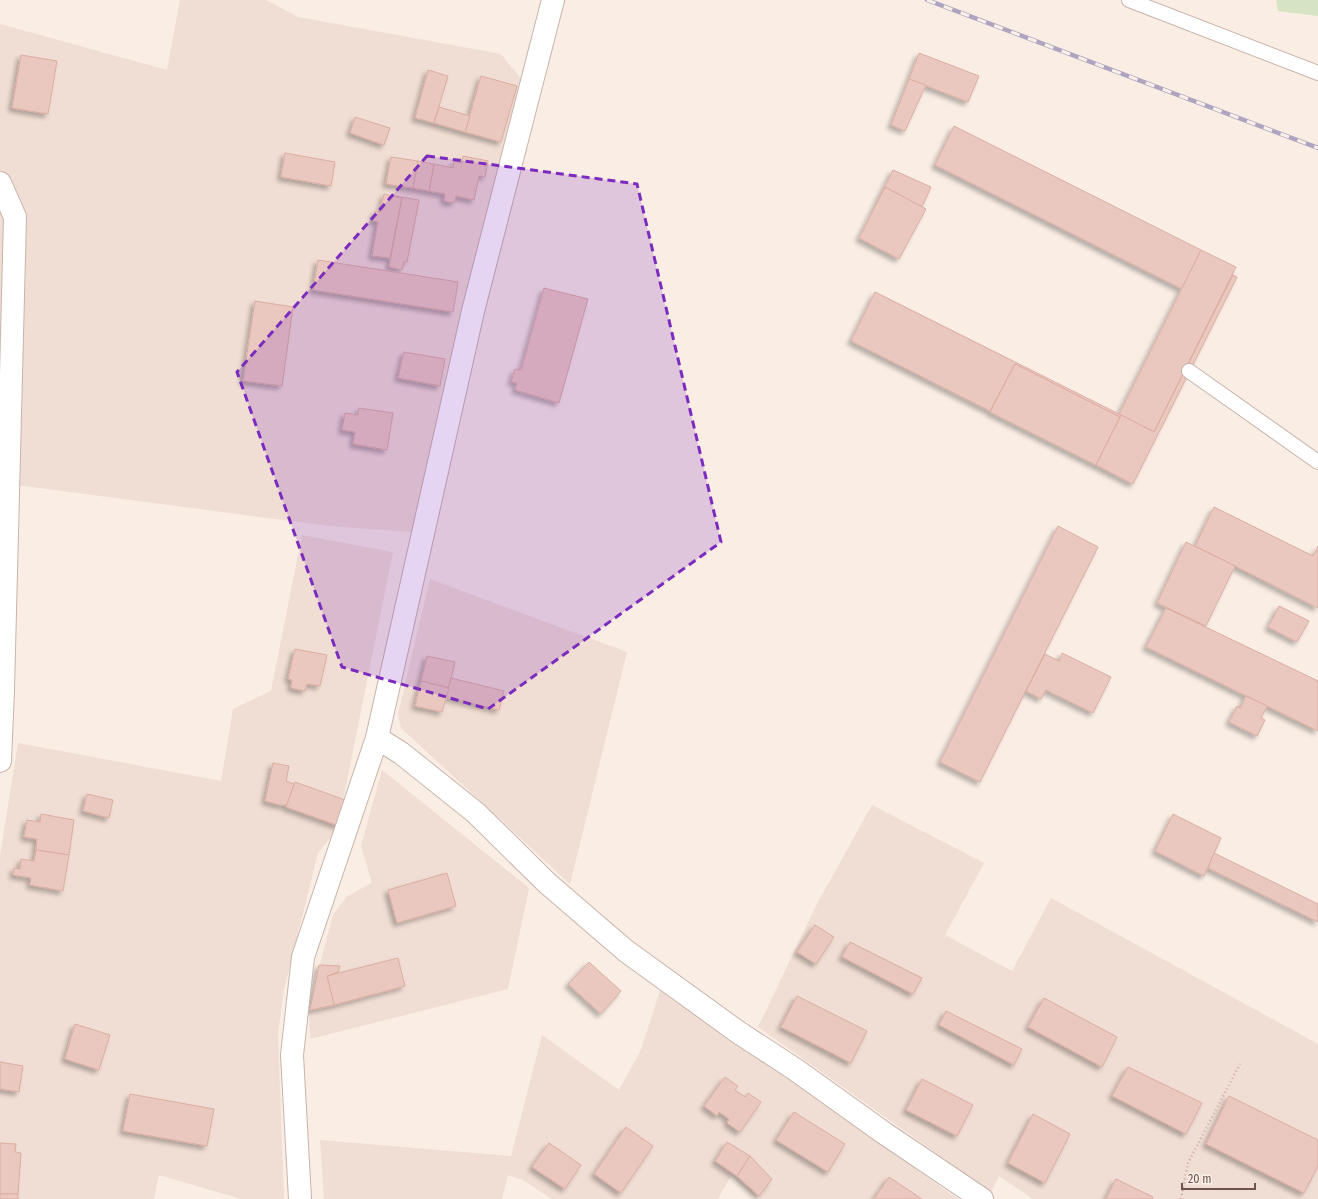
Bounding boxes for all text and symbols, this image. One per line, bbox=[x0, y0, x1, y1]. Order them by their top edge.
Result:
scale bar bbox=[1182, 1165, 1255, 1191]
text: 20 m bbox=[1188, 1172, 1212, 1186]

